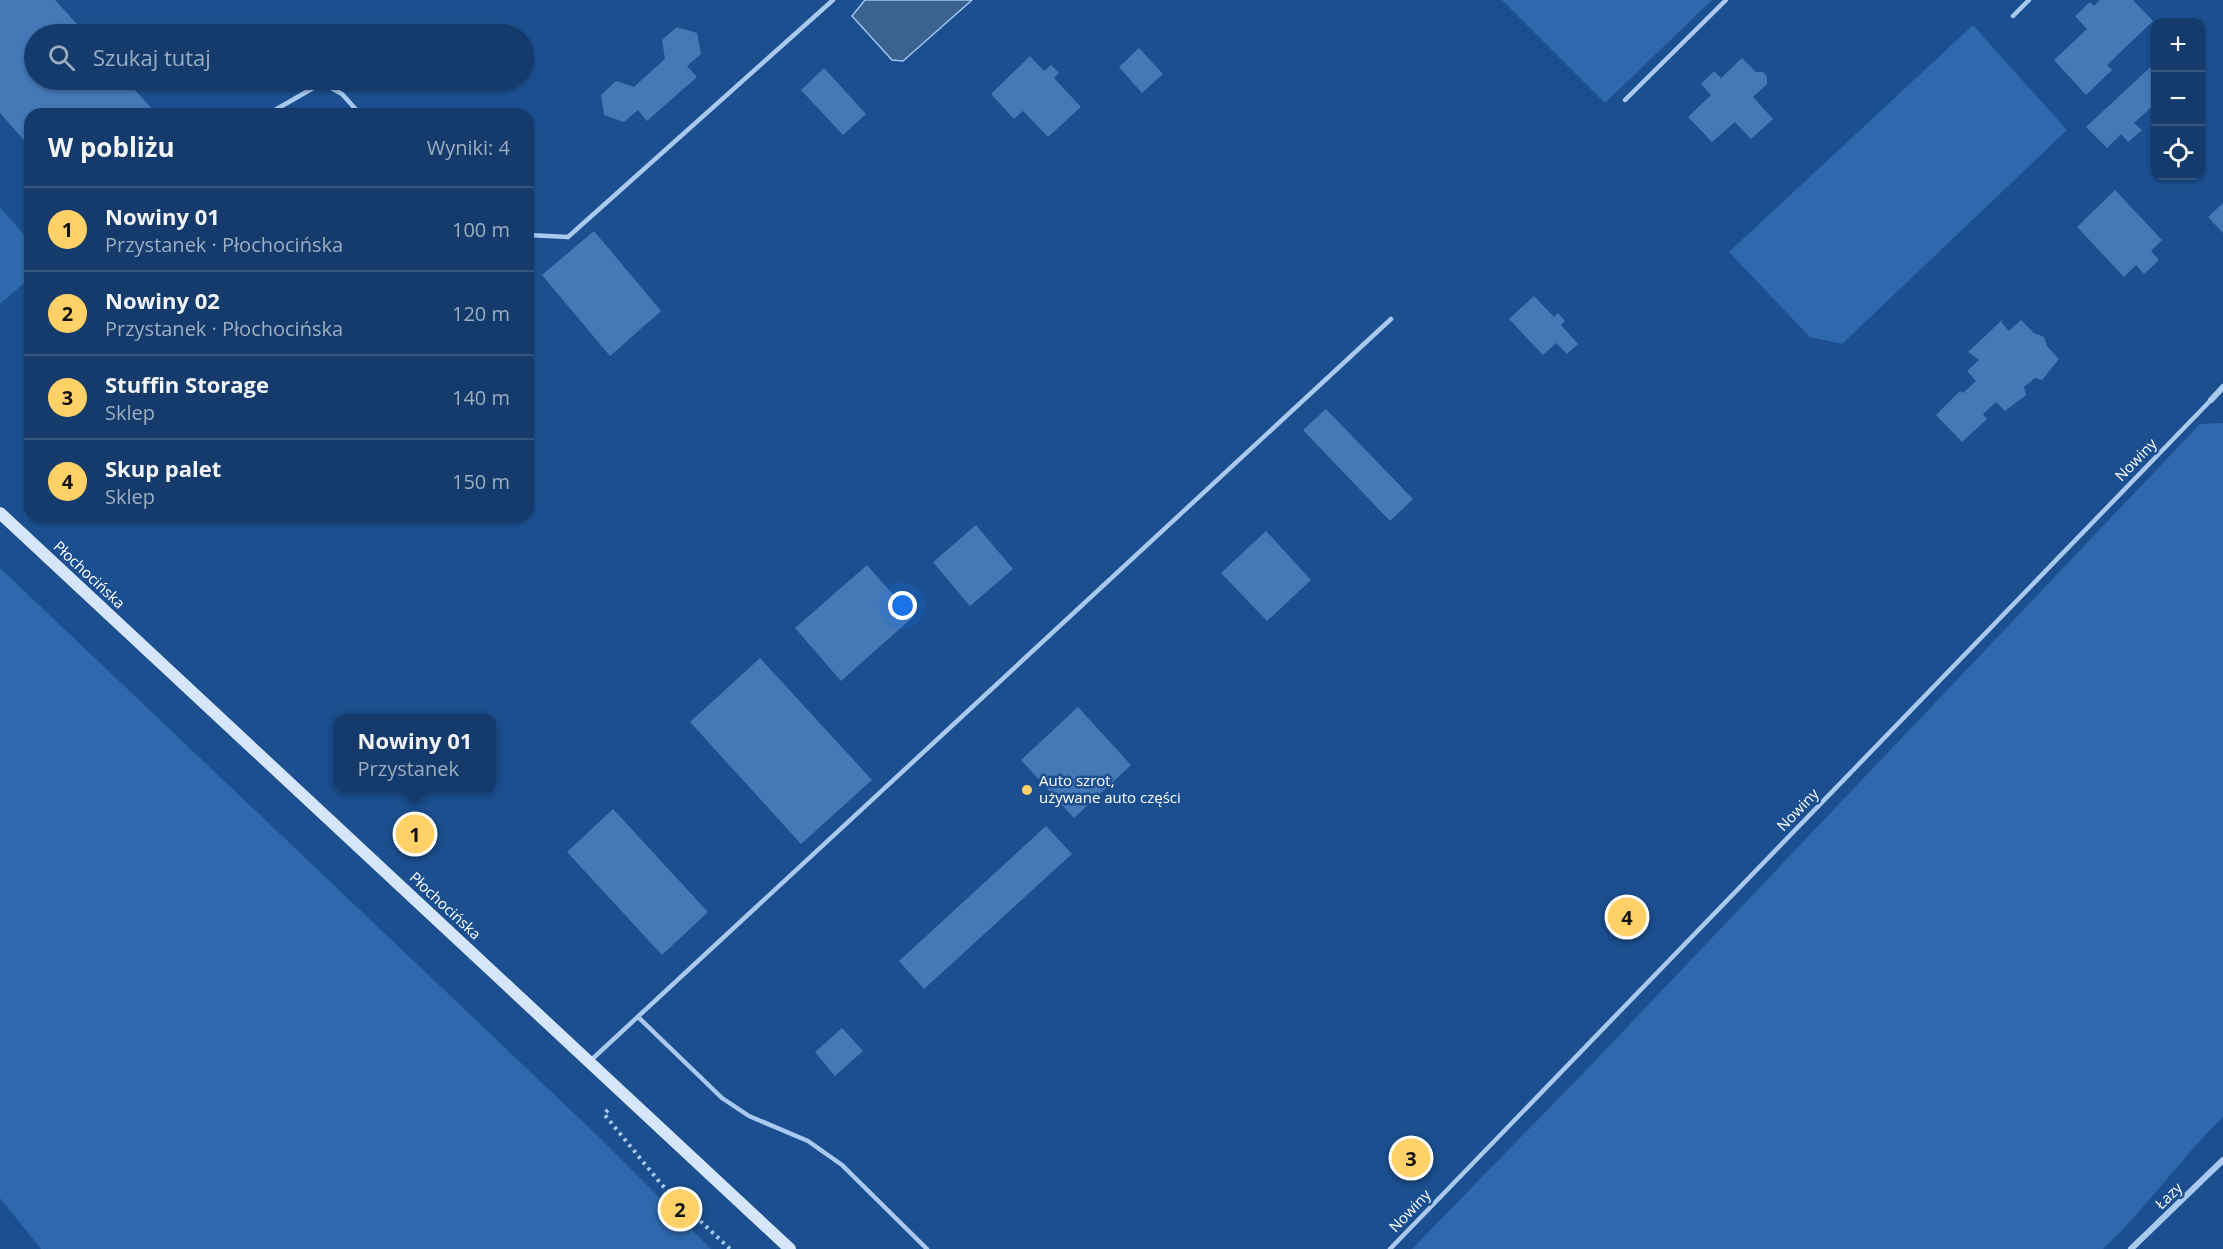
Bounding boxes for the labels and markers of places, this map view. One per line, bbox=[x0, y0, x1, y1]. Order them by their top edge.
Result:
place label: Auto szrot, używane auto części bbox=[1039, 770, 1181, 807]
marker: Auto szrot, używane auto części bbox=[1020, 783, 1034, 797]
pin: 1 bbox=[396, 812, 434, 856]
pin: 4 bbox=[1608, 894, 1646, 940]
pin: 3 bbox=[1392, 1136, 1430, 1180]
pin: 2 bbox=[660, 1186, 700, 1232]

